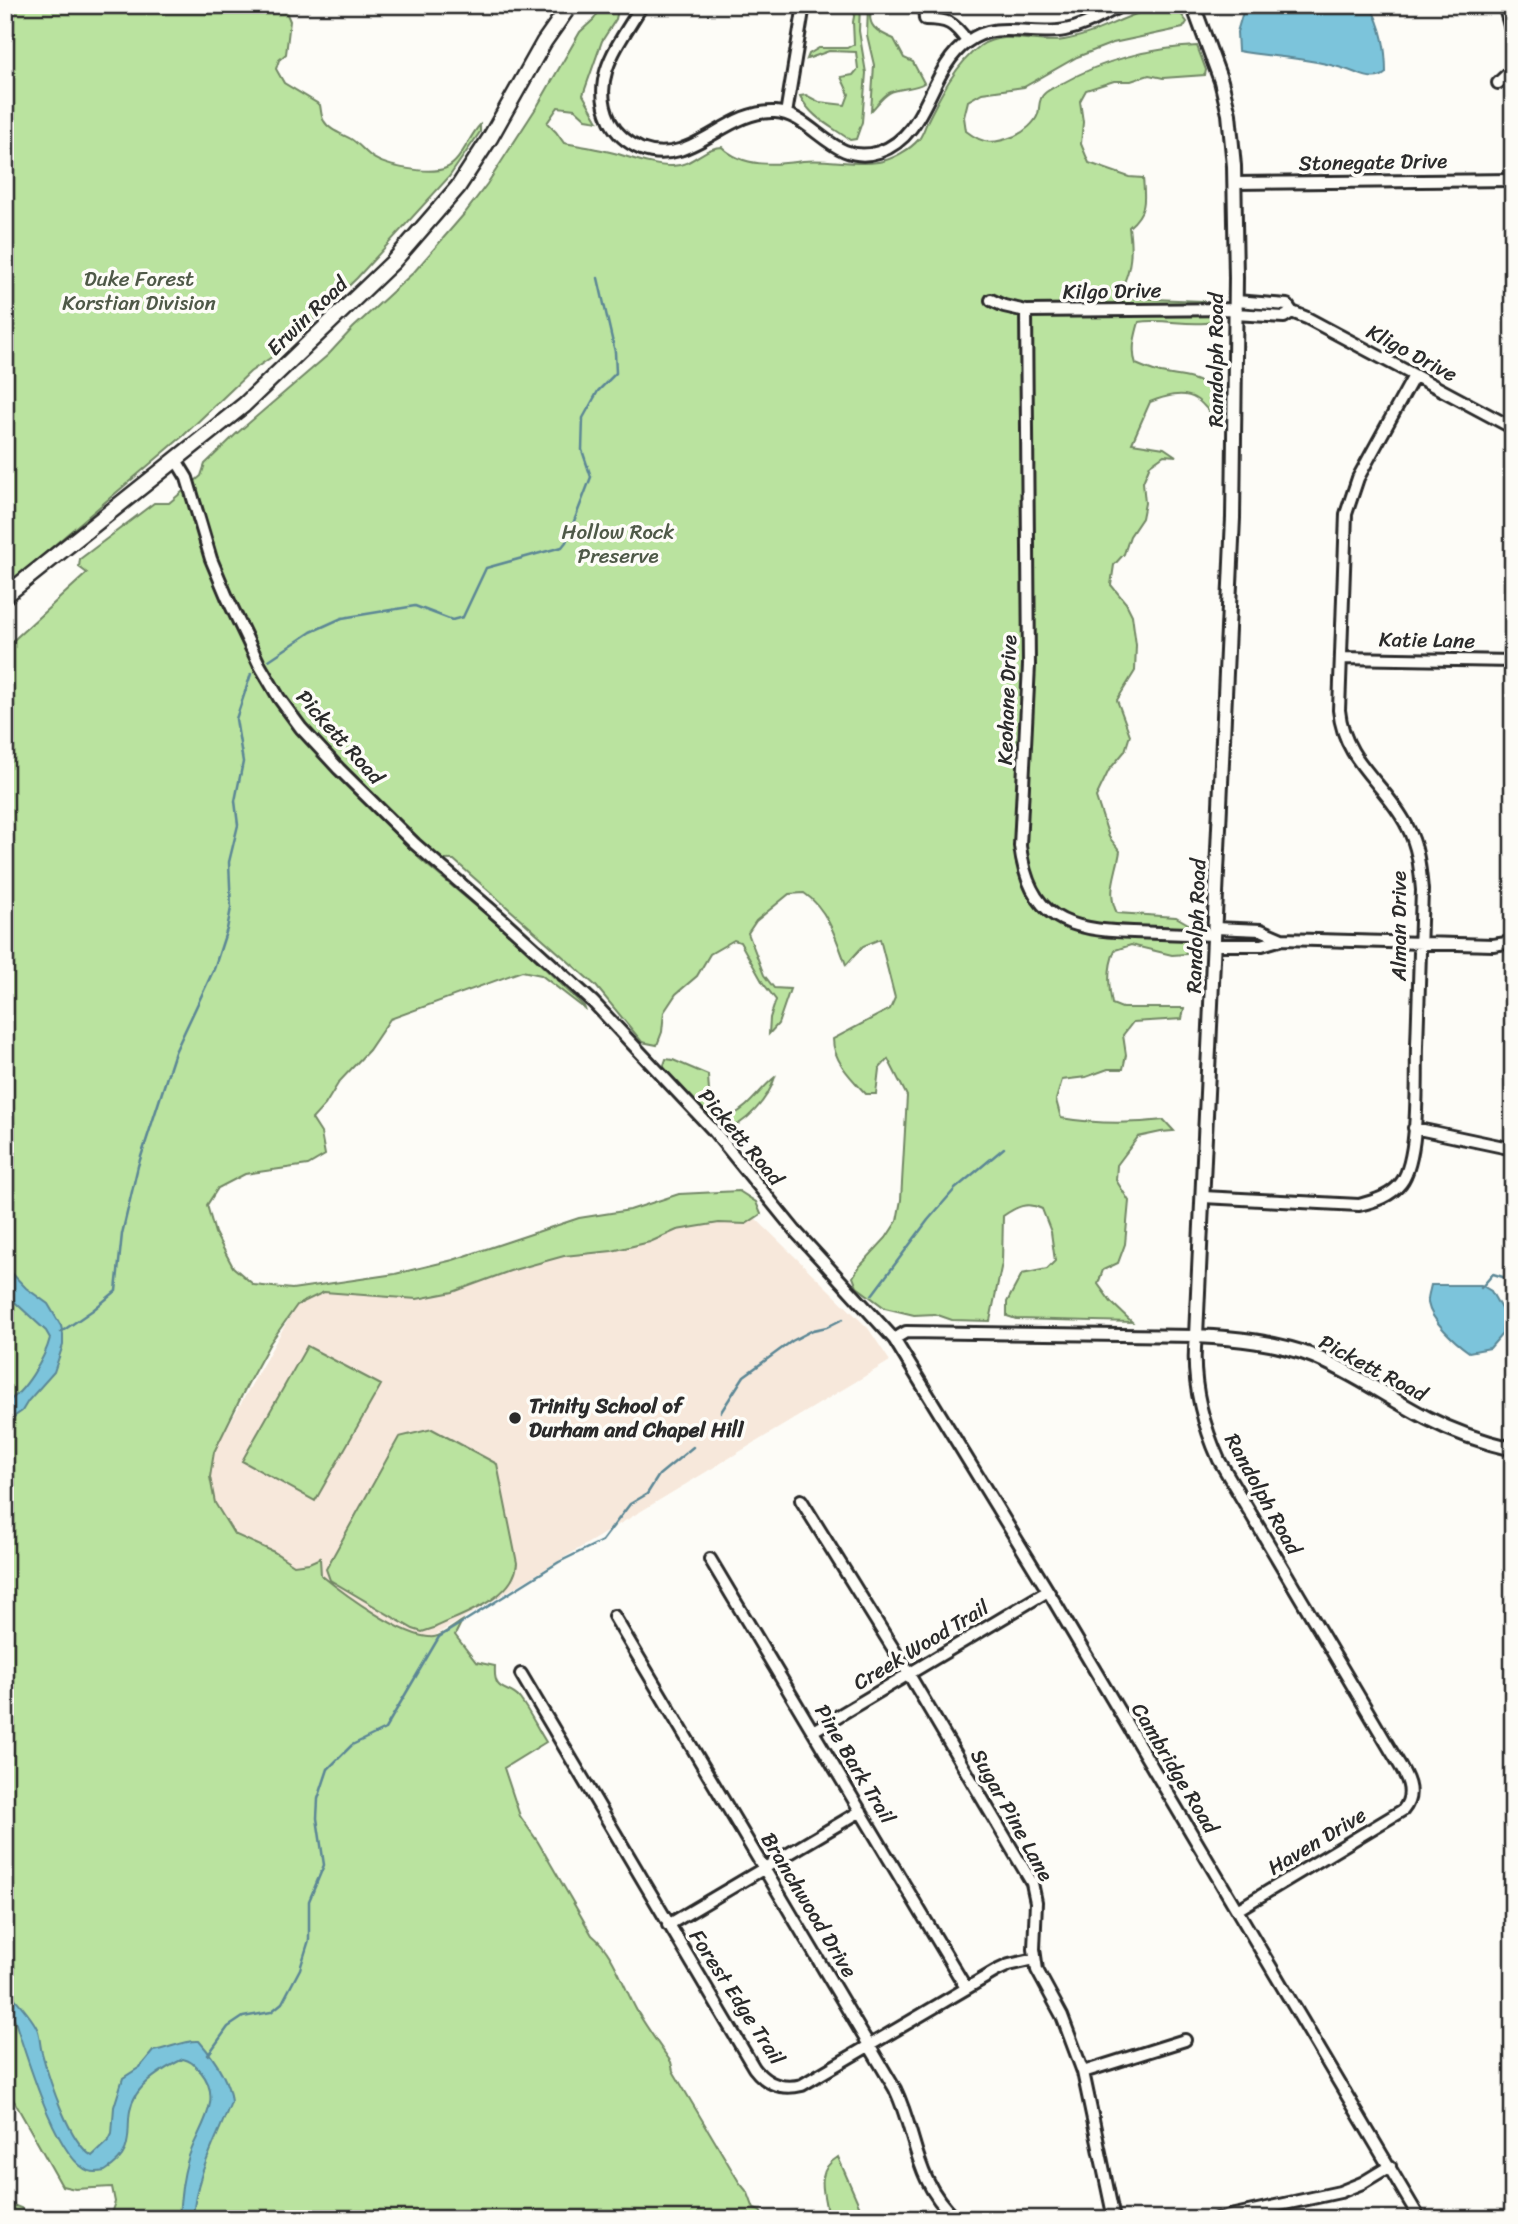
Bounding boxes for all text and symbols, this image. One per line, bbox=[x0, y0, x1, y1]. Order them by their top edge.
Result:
street label: Stonegate Drive bbox=[1298, 142, 1448, 182]
park label: Duke Forest Korstian Division bbox=[62, 260, 216, 322]
street label: Erwin Road bbox=[257, 265, 358, 365]
street label: Kilgo Drive bbox=[1062, 271, 1162, 311]
street label: Randolph Road bbox=[1197, 291, 1235, 427]
street label: Kligo Drive bbox=[1359, 313, 1465, 393]
park label: Hollow Rock Preserve bbox=[562, 513, 674, 575]
street label: Katie Lane bbox=[1379, 620, 1476, 660]
street label: Keohane Drive bbox=[986, 634, 1028, 766]
street label: Pickett Road bbox=[286, 680, 395, 795]
street label: Randolph Road bbox=[1175, 856, 1217, 994]
street label: Alman Drive bbox=[1380, 871, 1418, 982]
street label: Pickett Road bbox=[688, 1079, 795, 1196]
street label: Pickett Road bbox=[1312, 1323, 1436, 1414]
place label: Trinity School of Durham and Chapel Hill bbox=[529, 1387, 745, 1449]
marker: Trinity School of Durham and Chapel Hill bbox=[507, 1410, 523, 1426]
street label: Randolph Road bbox=[1214, 1426, 1313, 1564]
street label: Creek Wood Trail bbox=[845, 1589, 997, 1701]
street label: Cambridge Road bbox=[1121, 1695, 1230, 1843]
street label: Pine Bark Trail bbox=[804, 1696, 907, 1832]
street label: Sugar Pine Lane bbox=[960, 1741, 1064, 1889]
street label: Haven Drive bbox=[1260, 1796, 1374, 1886]
street label: Branchwood Drive bbox=[750, 1825, 868, 1986]
street label: Forest Edge Trail bbox=[679, 1921, 796, 2074]

